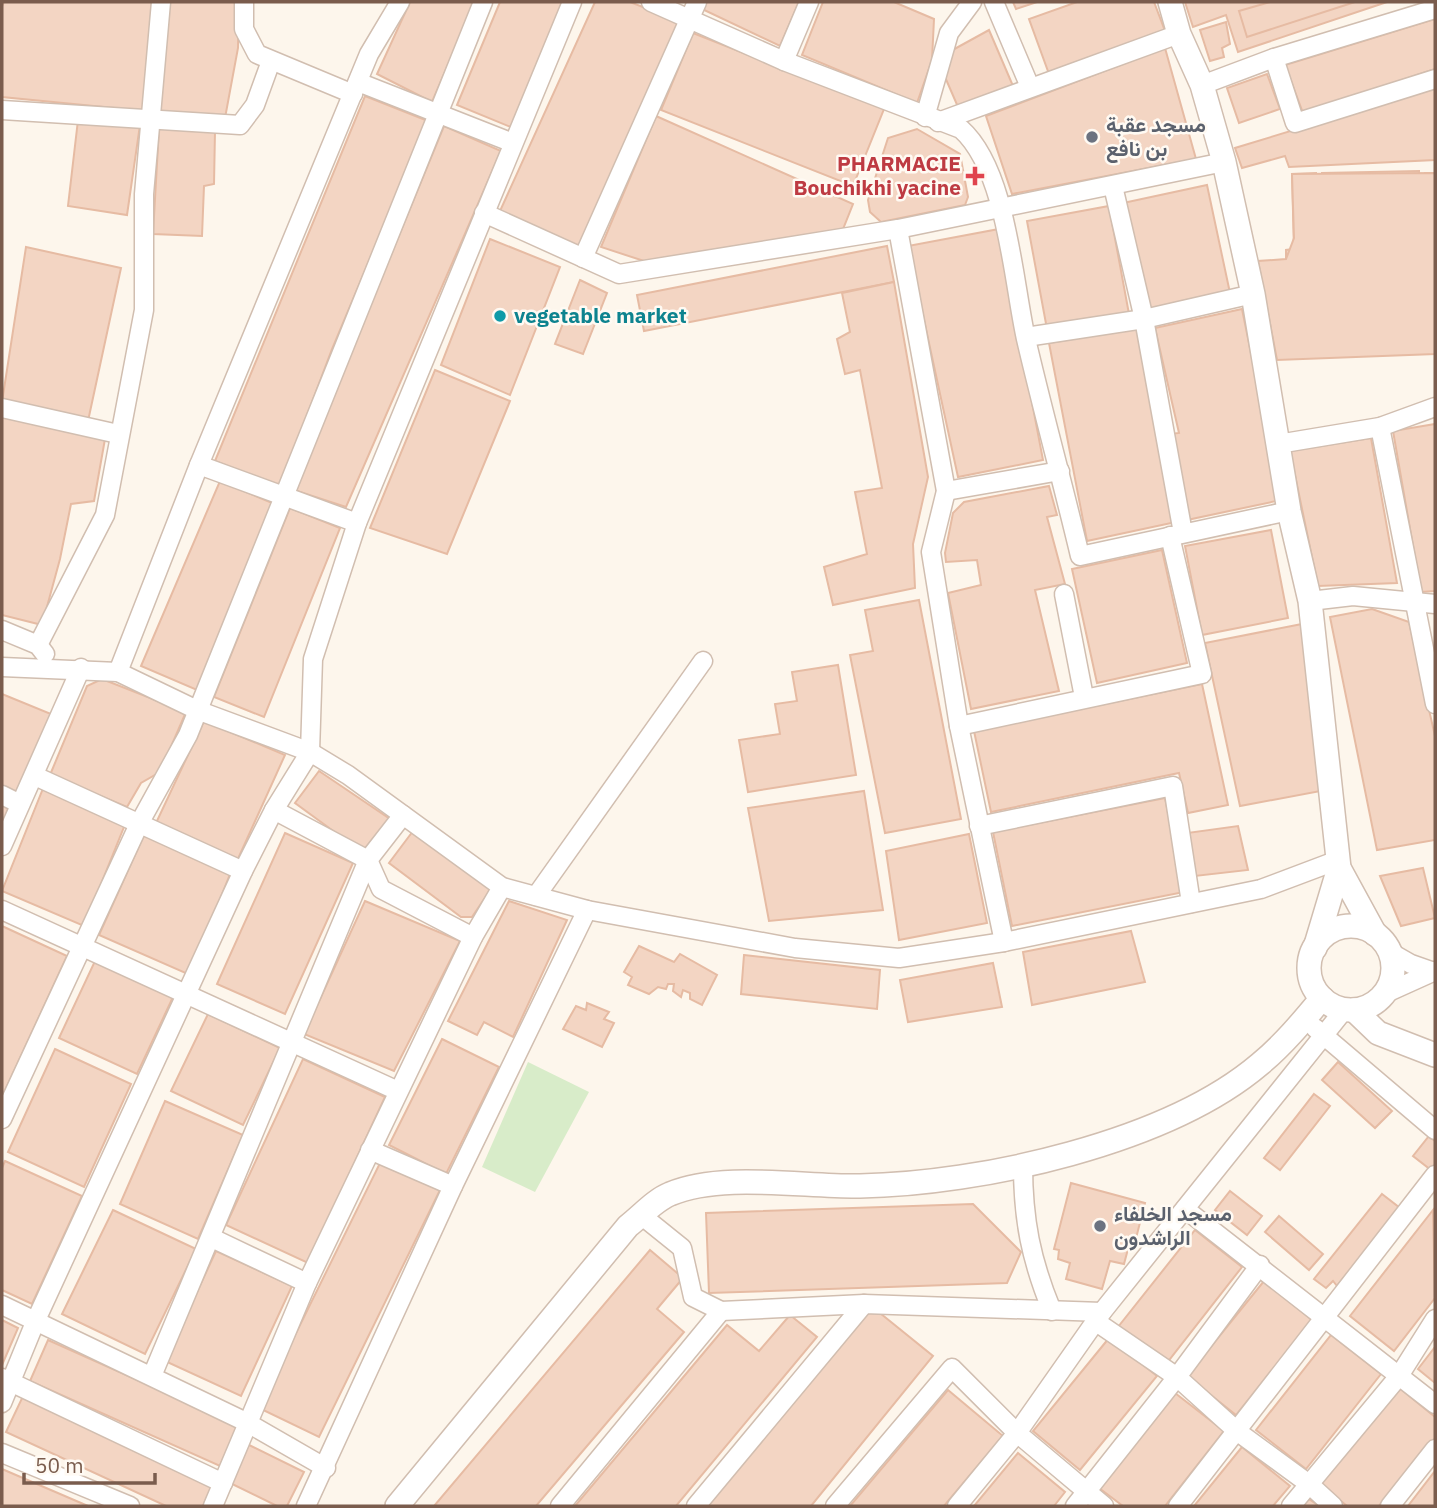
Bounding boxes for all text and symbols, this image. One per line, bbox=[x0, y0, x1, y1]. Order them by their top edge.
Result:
place label: مسجد عقبة بن نافع bbox=[1106, 110, 1206, 163]
marker: مسجد عقبة بن نافع bbox=[1084, 129, 1100, 145]
place label: PHARMACIE Bouchikhi yacine bbox=[794, 149, 961, 201]
marker: PHARMACIE Bouchikhi yacine bbox=[967, 168, 983, 184]
place label: vegetable market bbox=[514, 301, 687, 329]
marker: vegetable market bbox=[492, 308, 508, 324]
place label: مسجد الخلفاء الراشدون bbox=[1114, 1199, 1232, 1251]
marker: مسجد الخلفاء الراشدون bbox=[1092, 1218, 1108, 1234]
scale bar bbox=[24, 1442, 156, 1486]
text: 50 m bbox=[35, 1451, 84, 1479]

